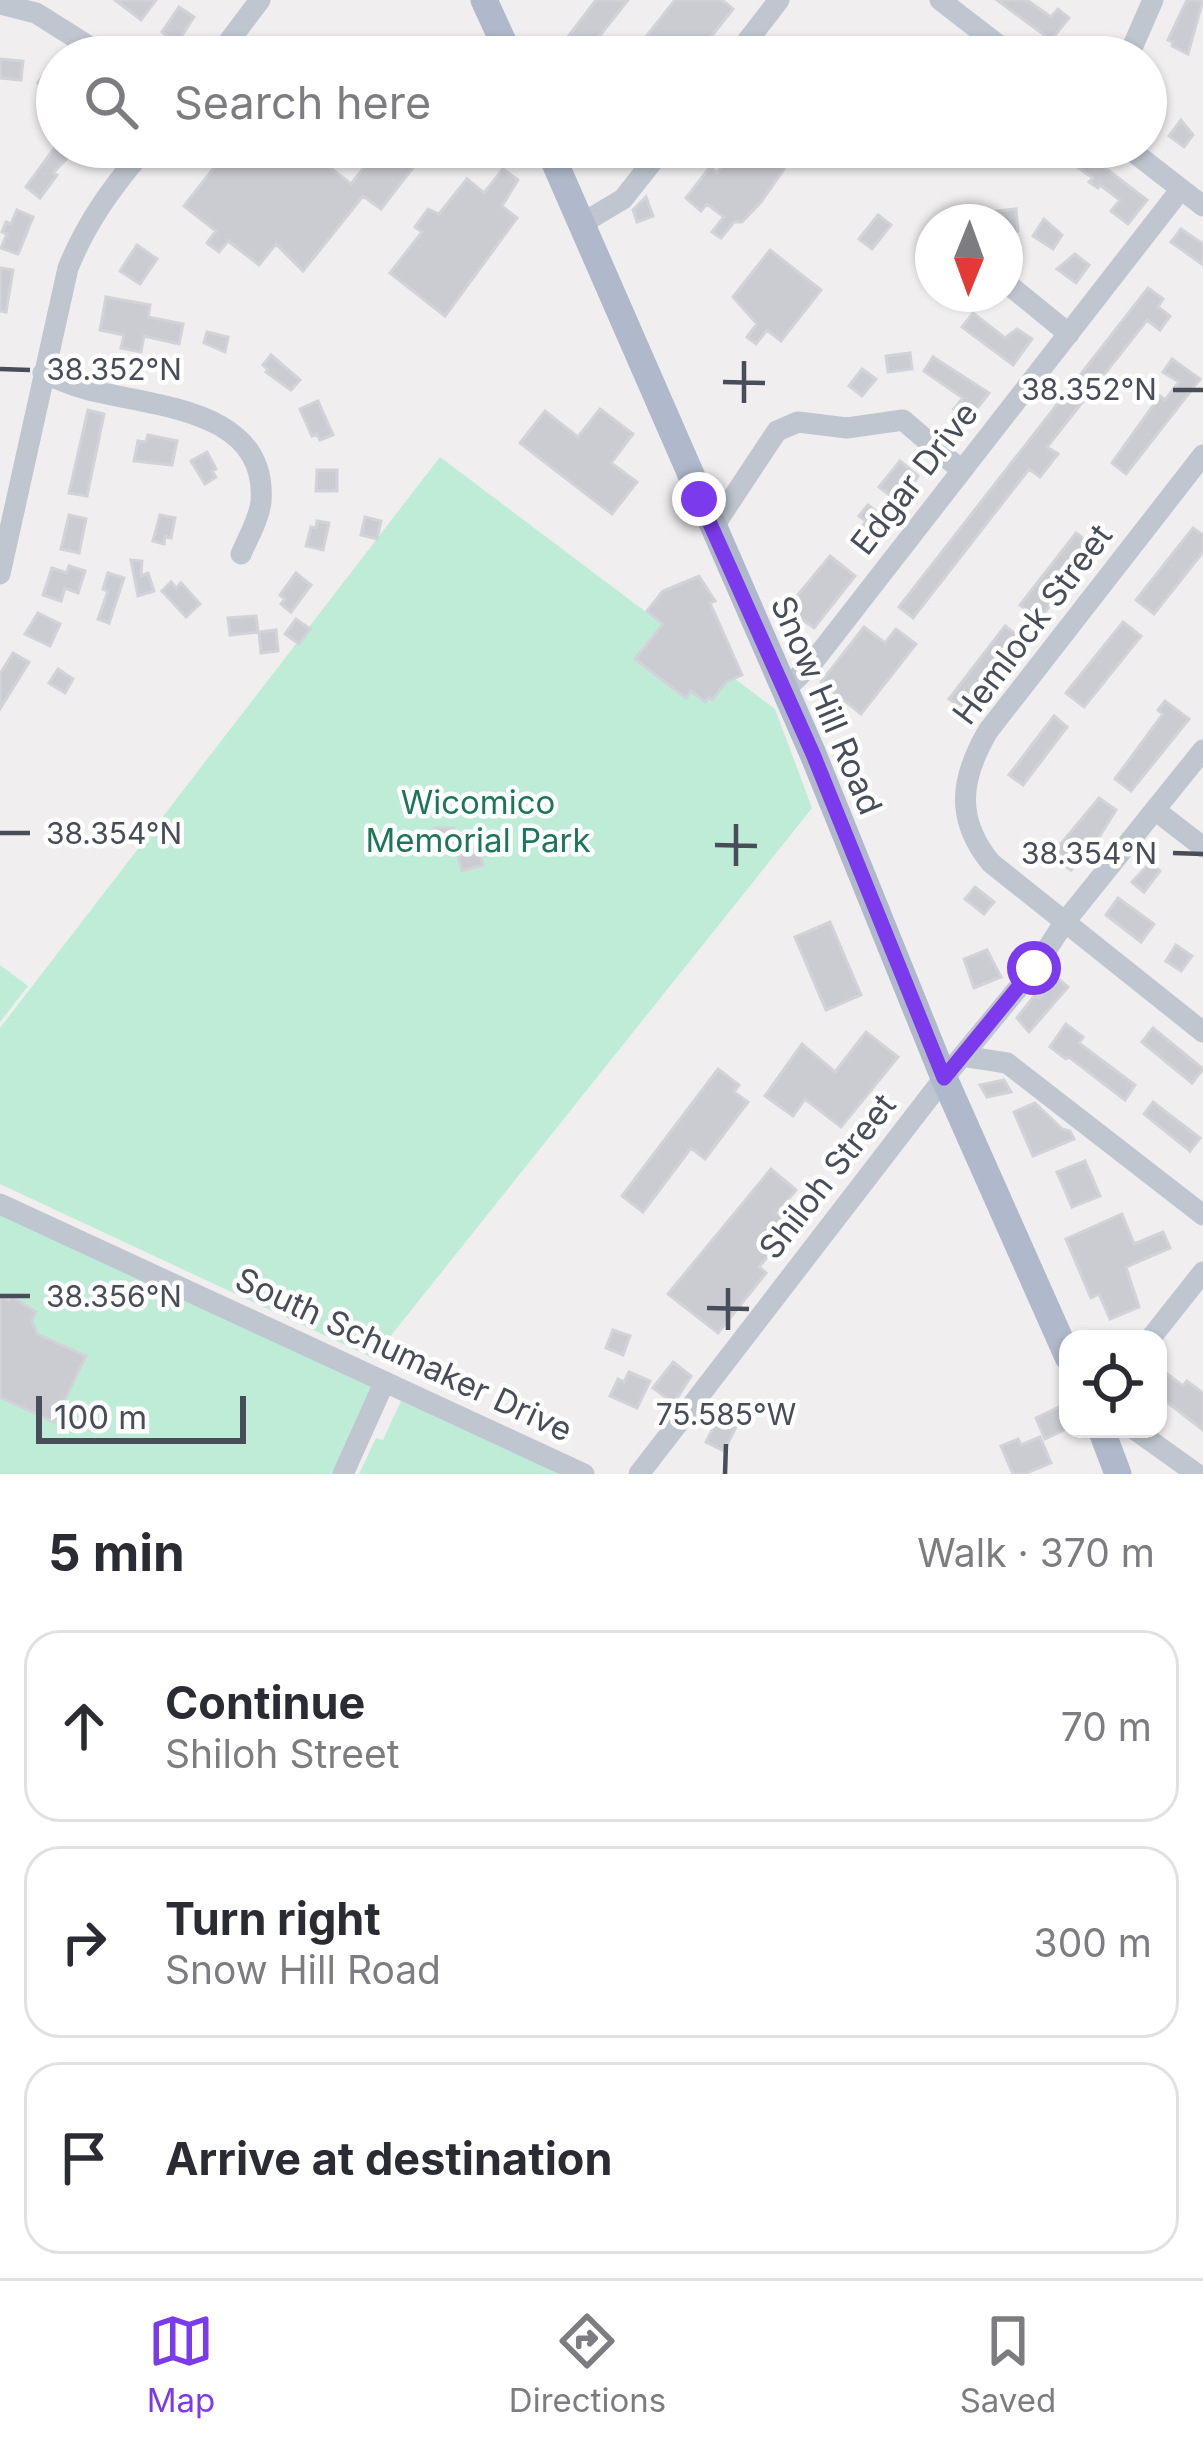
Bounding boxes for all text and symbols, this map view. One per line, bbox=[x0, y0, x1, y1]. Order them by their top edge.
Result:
search box bbox=[36, 36, 1167, 168]
icon: search bbox=[78, 69, 144, 135]
text: Search here bbox=[174, 75, 431, 130]
north arrow bbox=[915, 204, 1023, 312]
text: 38.352°N bbox=[46, 351, 182, 387]
text: 38.352°N bbox=[1021, 371, 1157, 407]
street label: Edgar Drive bbox=[842, 394, 986, 562]
route end bbox=[672, 472, 726, 526]
street label: Hemlock Street bbox=[944, 516, 1120, 732]
street label: Snow Hill Road bbox=[763, 590, 891, 820]
park label: Wicomico Memorial Park bbox=[365, 782, 591, 860]
text: 38.354°N bbox=[46, 815, 182, 851]
text: 38.354°N bbox=[1021, 835, 1157, 871]
route start bbox=[1007, 941, 1061, 995]
street label: Shiloh Street bbox=[750, 1085, 904, 1266]
street label: South Schumaker Drive bbox=[229, 1258, 579, 1450]
text: 38.356°N bbox=[46, 1278, 182, 1314]
map controls bbox=[1059, 1330, 1167, 1438]
button: locate bbox=[1059, 1330, 1167, 1438]
scale bar bbox=[36, 1390, 246, 1443]
text: 75.585°W bbox=[656, 1396, 796, 1432]
text: 100 m bbox=[54, 1397, 147, 1437]
text: 5 min bbox=[48, 1522, 185, 1583]
text: Walk · 370 m bbox=[917, 1529, 1155, 1576]
text: Continue bbox=[165, 1675, 365, 1730]
icon: ahead bbox=[51, 1693, 117, 1759]
text: 70 m bbox=[1061, 1703, 1152, 1750]
text: Shiloh Street bbox=[165, 1730, 399, 1777]
text: Turn right bbox=[165, 1891, 381, 1946]
icon: right bbox=[51, 1909, 117, 1975]
text: 300 m bbox=[1034, 1919, 1152, 1966]
text: Snow Hill Road bbox=[165, 1946, 441, 1993]
icon: arrive bbox=[51, 2125, 117, 2191]
text: Arrive at destination bbox=[165, 2131, 612, 2186]
tab: Map bbox=[147, 2308, 215, 2420]
tab: Directions bbox=[509, 2308, 666, 2420]
tab: Saved bbox=[960, 2308, 1056, 2420]

